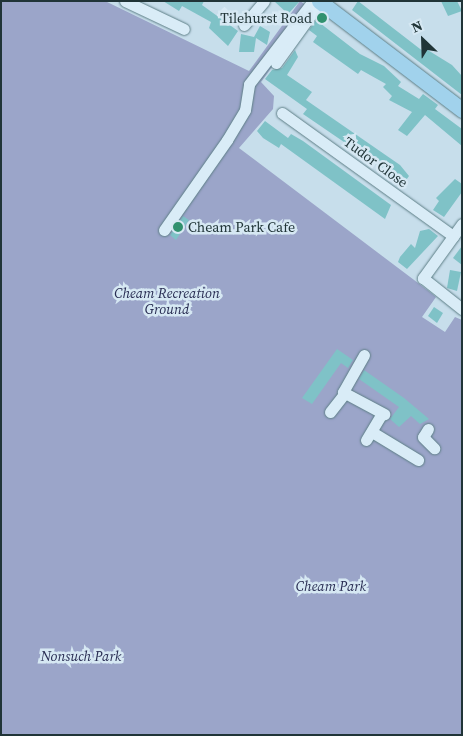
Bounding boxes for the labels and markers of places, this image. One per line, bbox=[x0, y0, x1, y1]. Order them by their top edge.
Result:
place label: Tilehurst Road bbox=[220, 10, 312, 26]
marker: Tilehurst Road bbox=[316, 12, 328, 24]
place label: Cheam Park Cafe bbox=[188, 219, 295, 235]
marker: Cheam Park Cafe bbox=[172, 221, 184, 233]

